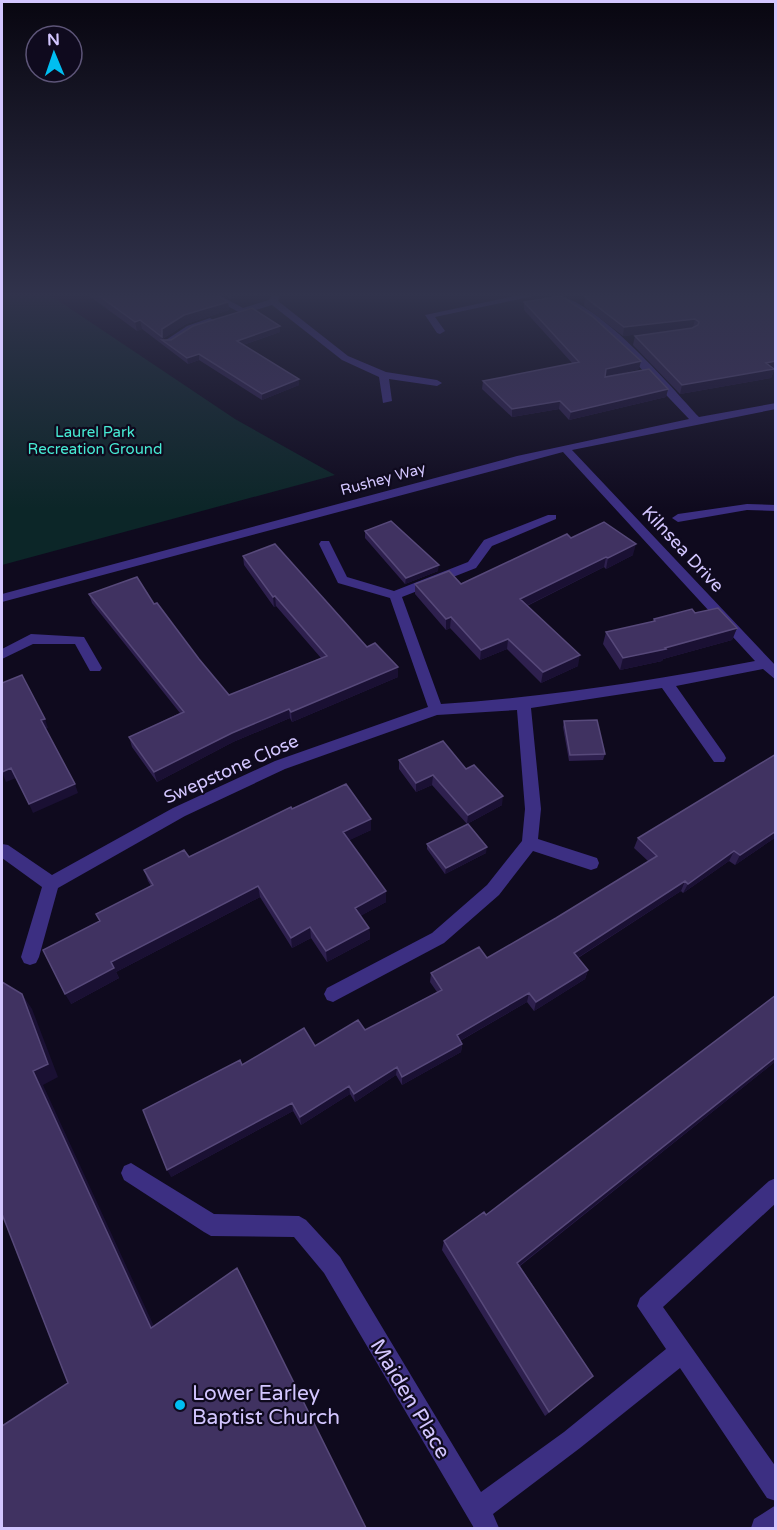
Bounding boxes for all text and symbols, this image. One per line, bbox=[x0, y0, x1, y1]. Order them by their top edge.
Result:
north arrow bbox=[24, 24, 84, 84]
text: N bbox=[47, 30, 60, 50]
park label: Laurel Park Recreation Ground bbox=[28, 423, 162, 458]
street label: Rushey Way bbox=[338, 459, 428, 499]
street label: Kilnsea Drive bbox=[637, 501, 729, 597]
street label: Swepstone Close bbox=[160, 729, 302, 809]
street label: Maiden Place bbox=[365, 1335, 455, 1463]
place label: Lower Earley Baptist Church bbox=[192, 1381, 340, 1430]
marker: Lower Earley Baptist Church bbox=[173, 1398, 187, 1412]

